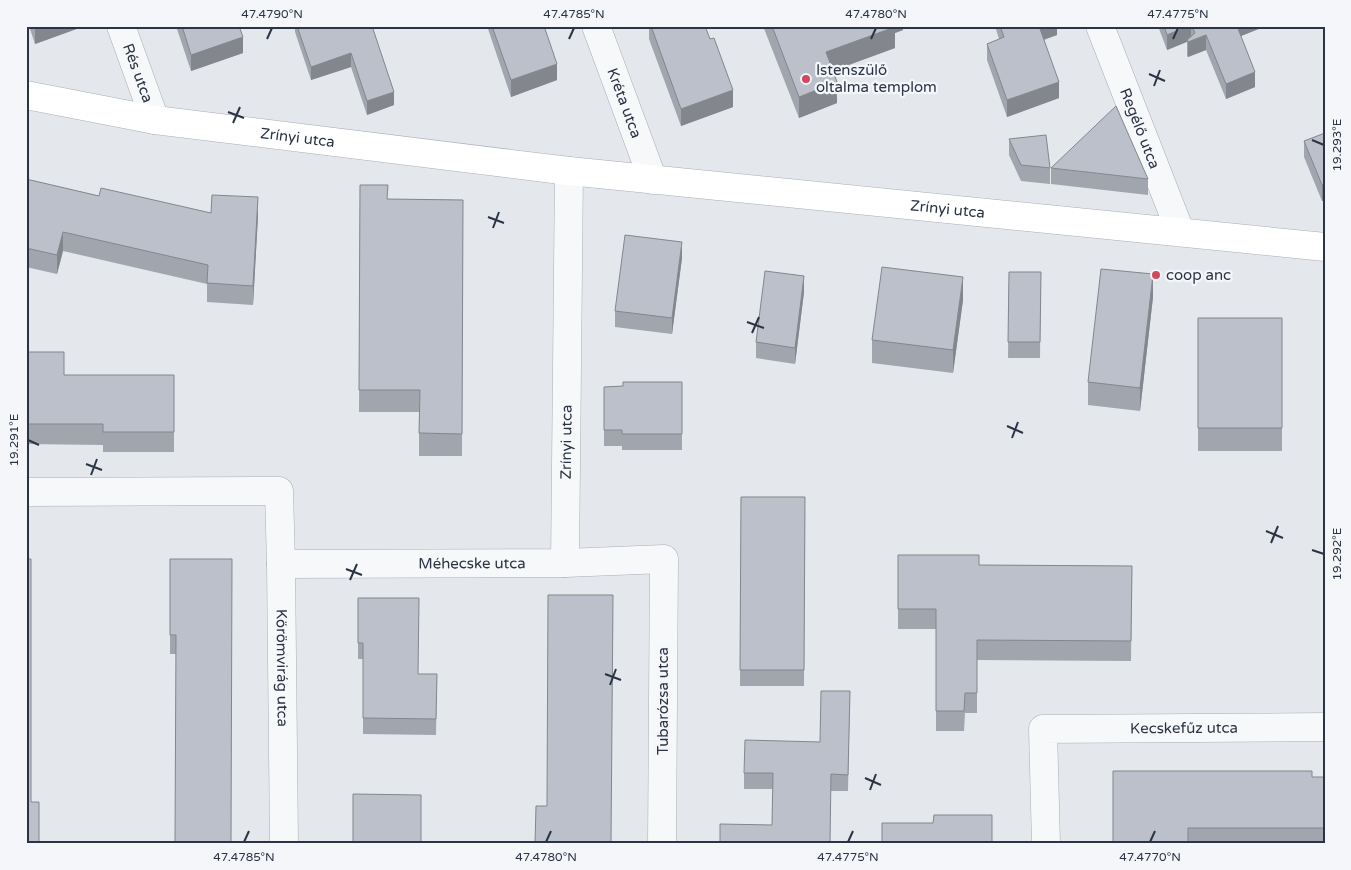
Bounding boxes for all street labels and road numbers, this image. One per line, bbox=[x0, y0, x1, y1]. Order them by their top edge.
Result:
street label: Rés utca bbox=[119, 41, 157, 105]
street label: Kréta utca bbox=[603, 65, 646, 140]
street label: Regélő utca bbox=[1116, 86, 1164, 171]
street label: Zrínyi utca bbox=[259, 124, 336, 151]
street label: Zrínyi utca bbox=[909, 196, 986, 222]
street label: Zrínyi utca bbox=[557, 404, 576, 480]
street label: Méhecske utca bbox=[418, 554, 526, 573]
street label: Körömvirág utca bbox=[272, 609, 292, 727]
street label: Tubarózsa utca bbox=[654, 647, 672, 755]
street label: Kecskefűz utca bbox=[1130, 719, 1238, 737]

